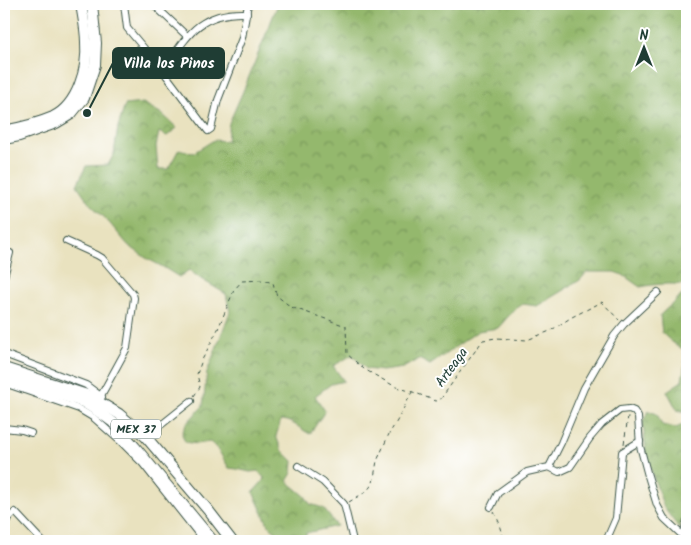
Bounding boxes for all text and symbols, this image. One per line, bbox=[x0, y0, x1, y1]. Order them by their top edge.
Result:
north arrow bbox=[618, 22, 668, 72]
text: N bbox=[640, 25, 649, 47]
callout: Villa los Pinos bbox=[113, 48, 224, 78]
text: Villa los Pinos bbox=[123, 52, 215, 76]
street label: Arteaga bbox=[430, 343, 474, 392]
road number: MEX 37 bbox=[111, 419, 161, 438]

